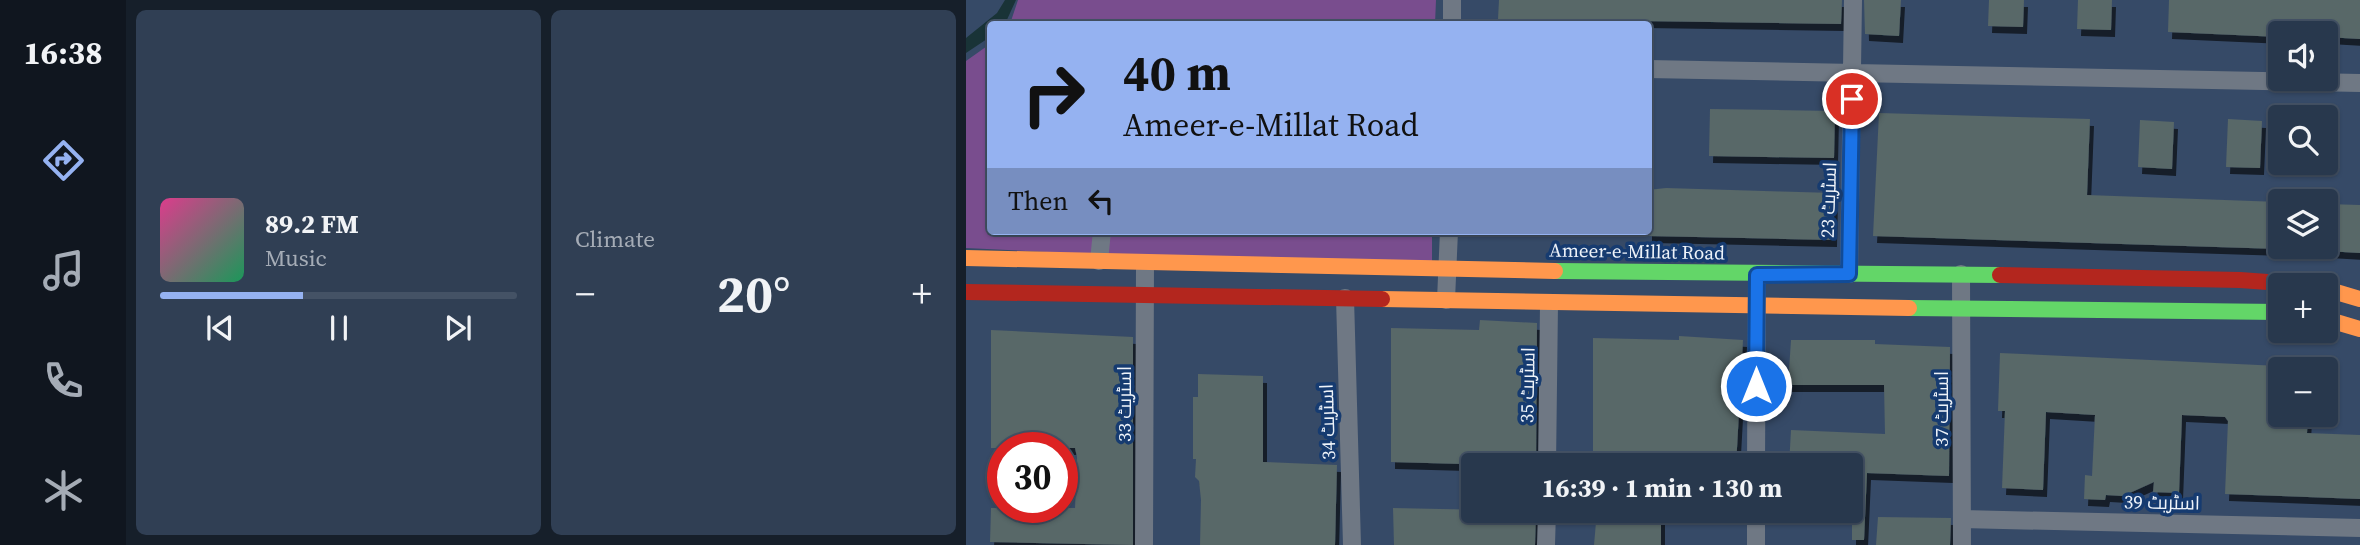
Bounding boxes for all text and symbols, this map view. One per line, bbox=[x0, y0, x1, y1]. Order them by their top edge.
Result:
map controls bbox=[2268, 21, 2338, 427]
button: sound bbox=[2268, 21, 2338, 91]
text: 16:38 bbox=[24, 31, 102, 75]
text: 40 m bbox=[1123, 39, 1231, 106]
icon: right bbox=[1008, 49, 1099, 140]
pin bbox=[1822, 69, 1882, 129]
icon: arrive bbox=[1833, 80, 1871, 118]
text: Ameer-e-Millat Road bbox=[1123, 103, 1419, 147]
button: search bbox=[2268, 105, 2338, 175]
icon: directions bbox=[39, 136, 88, 185]
street label: اسٹریٹ 23 bbox=[1814, 161, 1842, 239]
icon: left bbox=[1082, 182, 1120, 220]
text: Then bbox=[1008, 183, 1068, 219]
button: layers bbox=[2268, 189, 2338, 259]
text: 89.2 FM bbox=[265, 206, 359, 242]
text: Climate bbox=[575, 223, 655, 255]
street label: Ameer-e-Millat Road bbox=[1549, 236, 1725, 266]
text: Music bbox=[265, 242, 327, 274]
icon: music bbox=[39, 246, 88, 295]
text: 20° bbox=[717, 258, 790, 329]
text: − bbox=[575, 268, 595, 320]
text: + bbox=[912, 268, 932, 320]
button: + bbox=[2268, 273, 2338, 343]
icon: previous bbox=[201, 309, 239, 347]
icon: pause bbox=[320, 309, 358, 347]
icon: next bbox=[439, 309, 477, 347]
street label: اسٹریٹ 35 bbox=[1513, 347, 1541, 423]
position arrow bbox=[1719, 349, 1793, 423]
icon: phone bbox=[39, 356, 88, 405]
button: − bbox=[2268, 357, 2338, 427]
street label: اسٹریٹ 33 bbox=[1111, 366, 1137, 442]
street label: اسٹریٹ 37 bbox=[1928, 371, 1954, 447]
street label: اسٹریٹ 34 bbox=[1313, 383, 1341, 461]
speed limit sign: 30 bbox=[987, 432, 1078, 523]
icon: climate bbox=[39, 466, 88, 515]
text: 16:39 · 1 min · 130 m bbox=[1542, 470, 1782, 506]
street label: اسٹریٹ 39 bbox=[2124, 488, 2200, 516]

